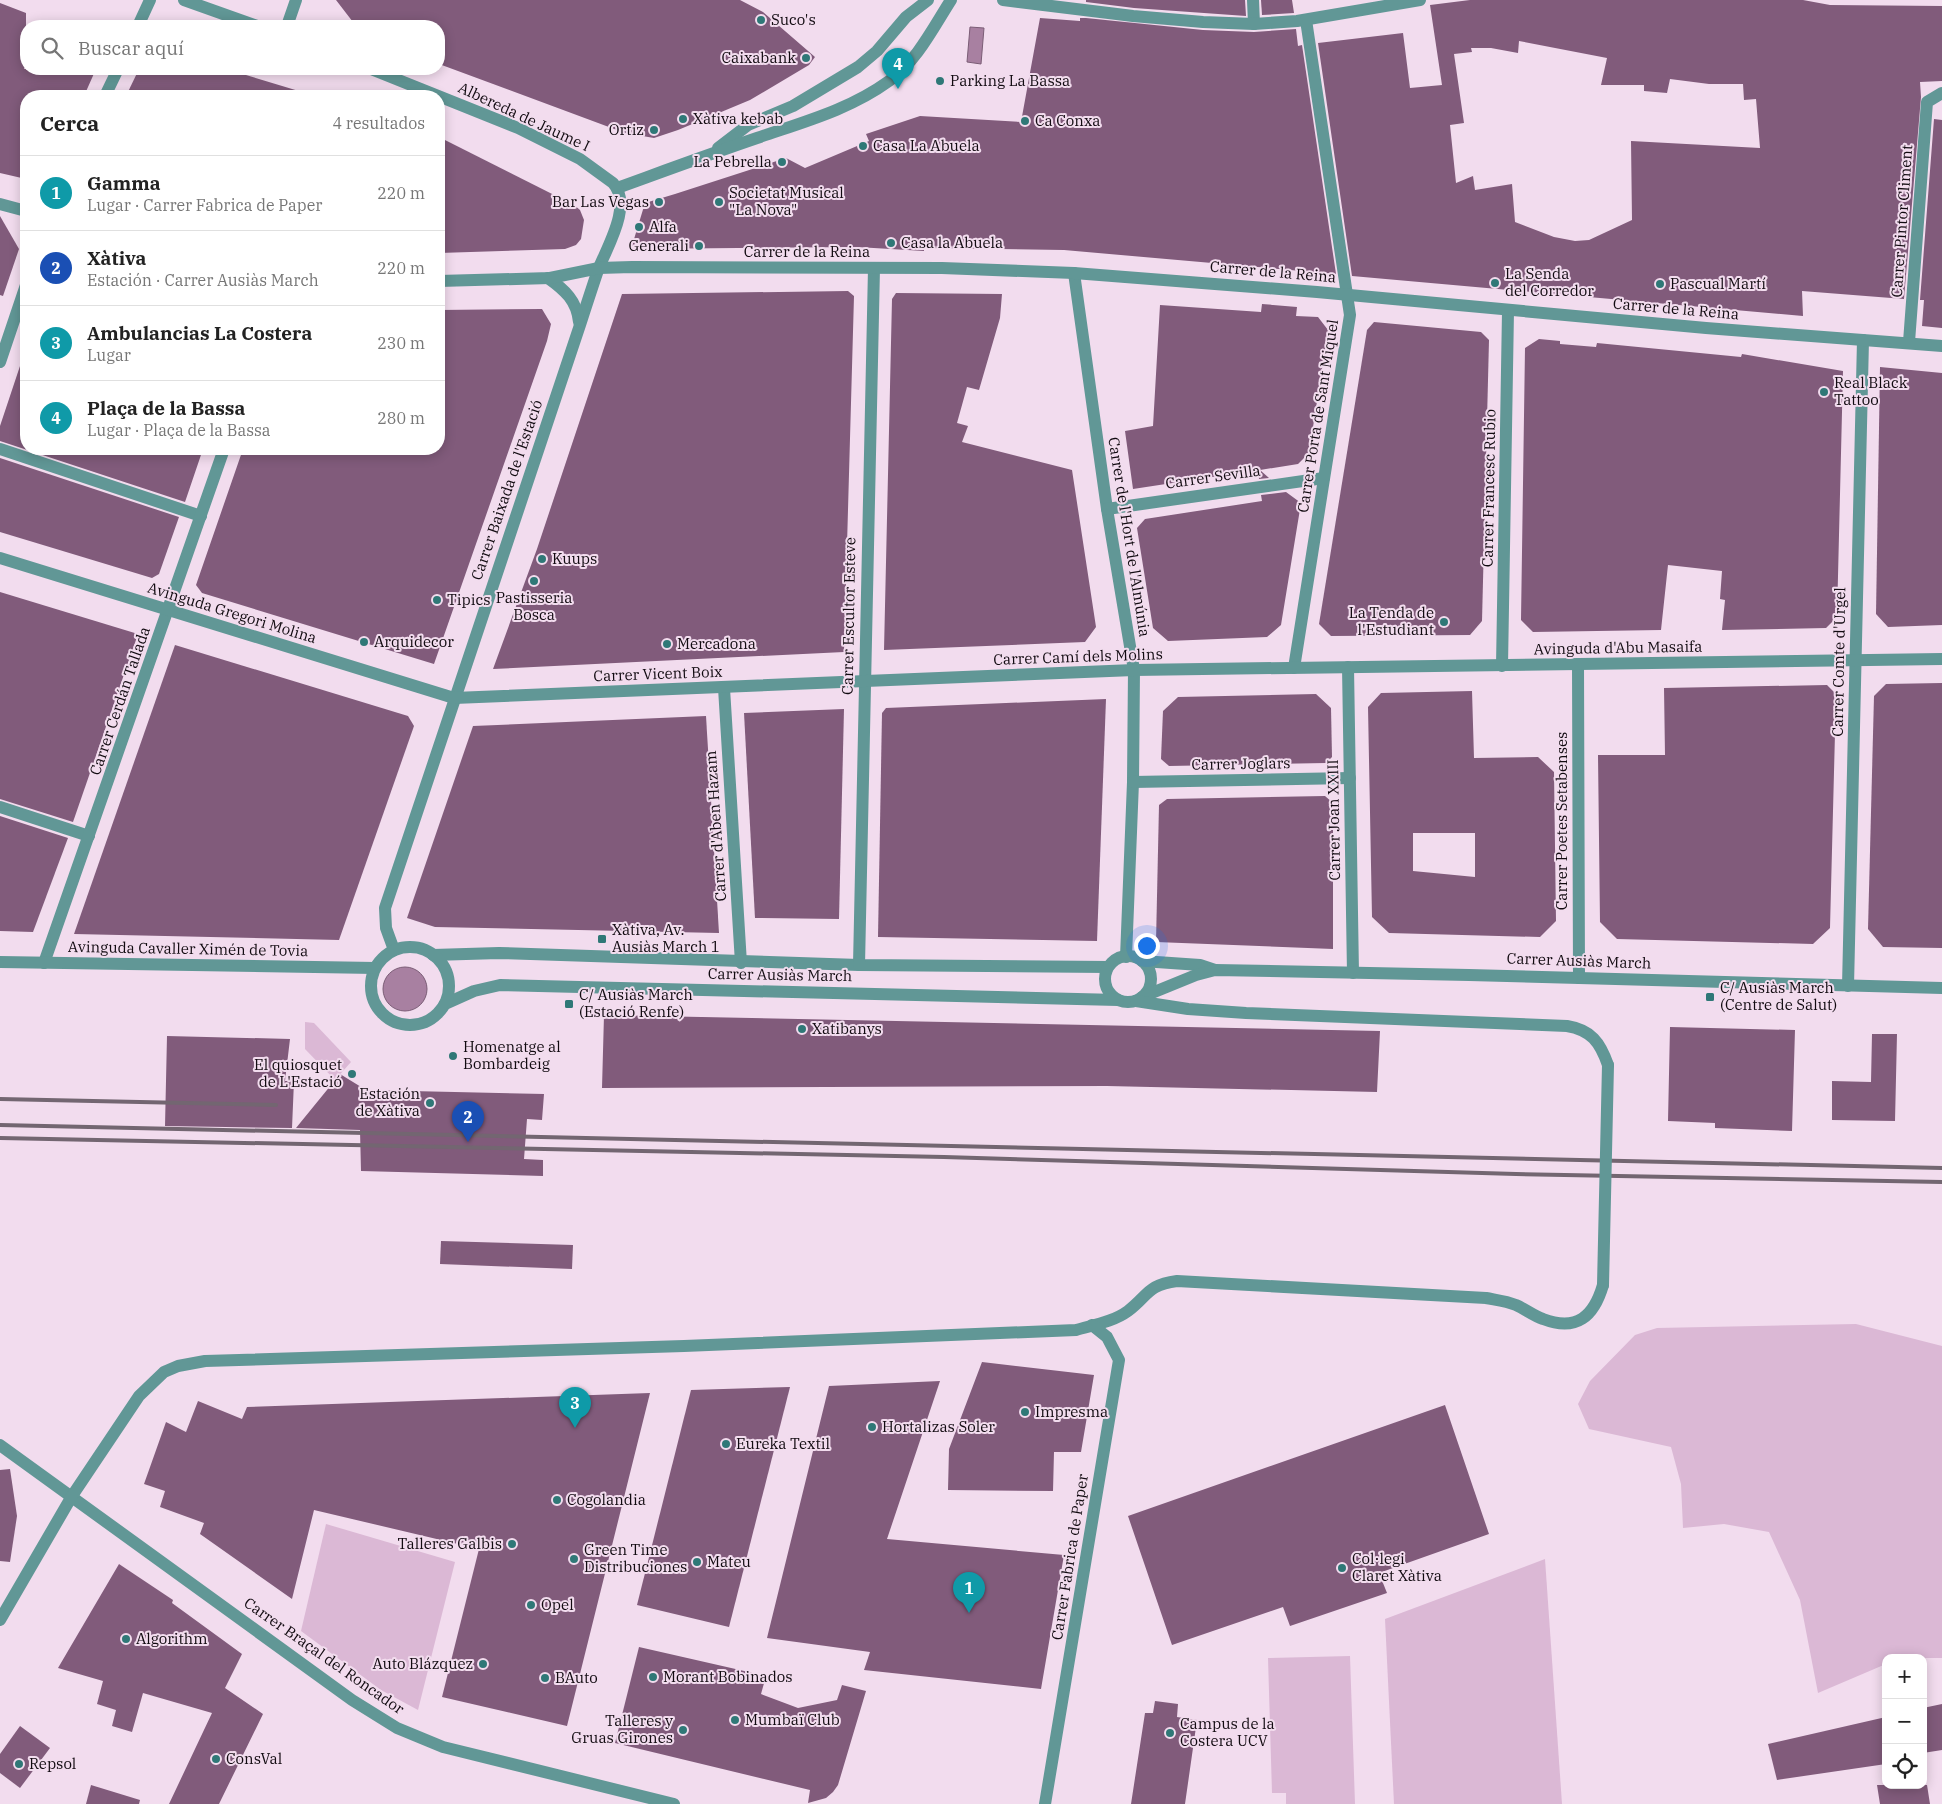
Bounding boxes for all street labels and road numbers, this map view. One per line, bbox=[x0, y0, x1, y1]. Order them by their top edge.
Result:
street label: Albereda de Jaume I bbox=[455, 78, 593, 155]
street label: Carrer Pintor Climent bbox=[1887, 144, 1916, 298]
street label: Carrer de la Reina bbox=[744, 242, 870, 261]
street label: Carrer de la Reina bbox=[1209, 257, 1337, 286]
street label: Carrer de la Reina bbox=[1612, 294, 1740, 323]
street label: Carrer Porta de Sant Miquel bbox=[1293, 318, 1342, 514]
street label: Carrer Baixada de l'Estació bbox=[467, 397, 546, 583]
street label: Carrer Francesc Rubio bbox=[1478, 409, 1499, 567]
street label: Carrer de l'Hort de l'Almúnia bbox=[1104, 436, 1155, 638]
street label: Carrer Sevilla bbox=[1164, 460, 1262, 493]
street label: Carrer Escultor Esteve bbox=[838, 537, 859, 695]
street label: Avinguda Gregori Molina bbox=[145, 578, 319, 647]
street label: Carrer Comte d'Urgel bbox=[1828, 587, 1849, 737]
street label: Carrer Cerdán Tallada bbox=[85, 624, 154, 778]
street label: Avinguda d'Abu Masaifa bbox=[1533, 637, 1703, 658]
street label: Carrer Camí dels Molins bbox=[993, 644, 1163, 669]
street label: Carrer Vicent Boix bbox=[593, 662, 723, 685]
street label: Carrer Poetes Setabenses bbox=[1552, 732, 1571, 910]
street label: Carrer d'Aben Hazam bbox=[701, 750, 730, 902]
street label: Carrer Joglars bbox=[1191, 753, 1291, 774]
street label: Carrer Joan XXIII bbox=[1323, 759, 1344, 881]
street label: Avinguda Cavaller Ximén de Tovia bbox=[68, 937, 308, 960]
street label: Carrer Ausiàs March bbox=[1506, 948, 1652, 973]
street label: Carrer Ausiàs March bbox=[708, 964, 852, 985]
street label: Carrer Fabrica de Paper bbox=[1047, 1472, 1092, 1641]
street label: Carrer Braçal del Roncador bbox=[241, 1593, 408, 1718]

